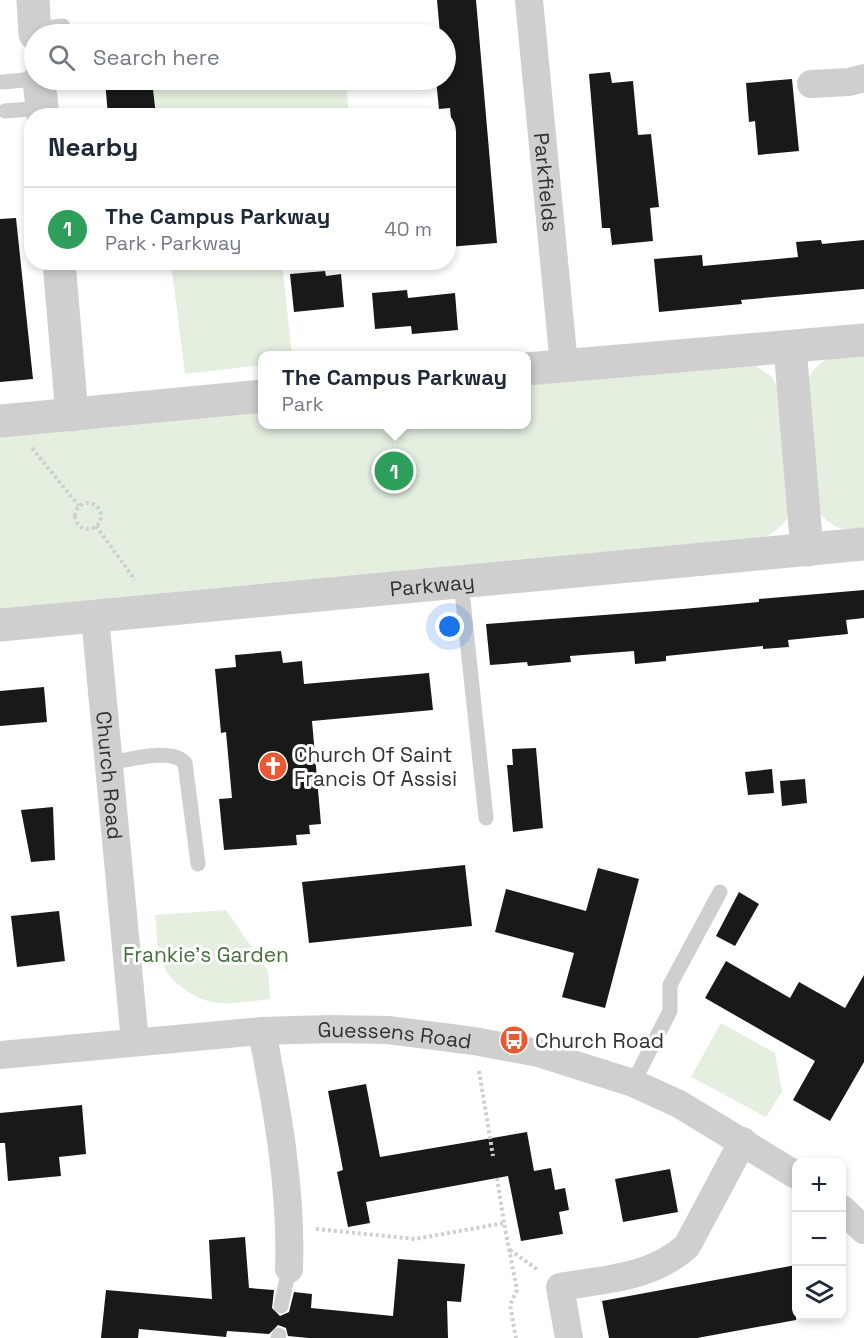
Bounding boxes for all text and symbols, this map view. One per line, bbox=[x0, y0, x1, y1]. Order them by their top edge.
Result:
search box bbox=[24, 24, 456, 90]
icon: search bbox=[45, 41, 78, 74]
text: Search here bbox=[93, 43, 220, 71]
text: Nearby bbox=[48, 130, 138, 164]
street label: Parkfields bbox=[528, 131, 565, 233]
text: The Campus Parkway bbox=[105, 202, 330, 230]
text: 1 bbox=[63, 216, 72, 242]
text: 40 m bbox=[384, 216, 432, 242]
text: Park · Parkway bbox=[105, 230, 242, 256]
popup bbox=[258, 351, 531, 429]
text: The Campus Parkway bbox=[282, 363, 507, 391]
text: Park bbox=[282, 391, 323, 417]
pin: 1 bbox=[374, 448, 414, 494]
street label: Parkway bbox=[389, 567, 476, 602]
your location bbox=[435, 612, 464, 641]
street label: Church Road bbox=[90, 710, 129, 841]
place label: Church Of Saint Francis Of Assisi bbox=[294, 741, 457, 792]
church icon: Church Of Saint Francis Of Assisi bbox=[257, 750, 289, 782]
park label: Frankie's Garden bbox=[123, 941, 289, 968]
street label: Guessens Road bbox=[317, 1015, 473, 1054]
bus stop icon: Church Road bbox=[498, 1024, 530, 1056]
place label: Church Road bbox=[535, 1027, 664, 1054]
map controls bbox=[792, 1158, 846, 1320]
button: + bbox=[792, 1158, 846, 1212]
button: − bbox=[792, 1212, 846, 1266]
button: layers bbox=[792, 1266, 846, 1320]

